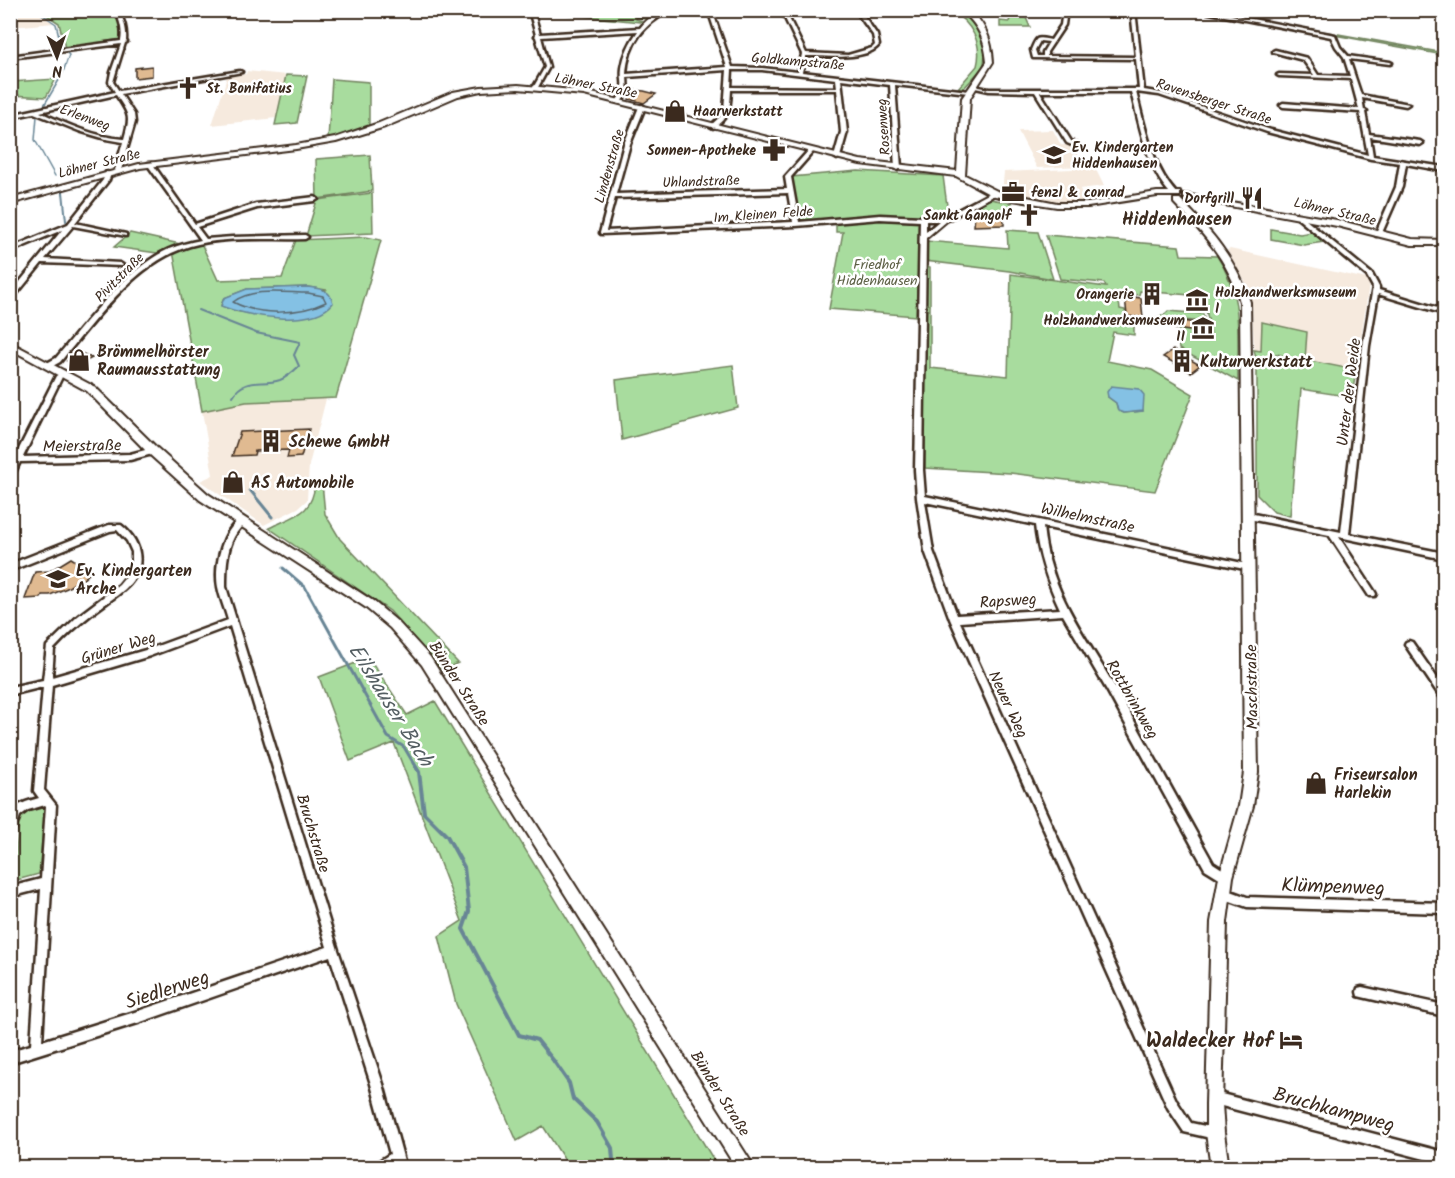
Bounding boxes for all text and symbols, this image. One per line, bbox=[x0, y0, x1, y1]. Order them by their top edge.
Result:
north arrow bbox=[27, 27, 87, 87]
street label: Goldkampstraße bbox=[750, 47, 846, 77]
text: N bbox=[52, 58, 63, 83]
street label: Löhner Straße bbox=[552, 67, 640, 105]
street label: Ravensberger Straße bbox=[1153, 73, 1275, 131]
church icon: St. Bonifatius bbox=[175, 75, 201, 101]
place label: St. Bonifatius bbox=[206, 78, 292, 100]
shop icon: Haarwerkstatt bbox=[662, 98, 688, 124]
street label: Rosenweg bbox=[871, 98, 897, 156]
street label: Erlenweg bbox=[56, 99, 113, 137]
place label: Haarwerkstatt bbox=[693, 101, 784, 123]
street label: Lindenstraße bbox=[589, 126, 631, 206]
pharmacy icon: Sonnen-Apotheke bbox=[761, 137, 787, 163]
place label: Ev. Kindergarten Hiddenhausen bbox=[1072, 137, 1174, 175]
place label: Sonnen-Apotheke bbox=[647, 140, 756, 162]
school or university icon: Ev. Kindergarten Hiddenhausen bbox=[1041, 142, 1067, 168]
street label: Löhner Straße bbox=[56, 143, 143, 185]
street label: Uhlandstraße bbox=[662, 170, 741, 194]
office icon: fenzl & conrad bbox=[1000, 179, 1026, 205]
place label: fenzl & conrad bbox=[1031, 182, 1125, 204]
restaurant icon: Dorfgrill bbox=[1239, 185, 1265, 211]
place label: Dorfgrill bbox=[1184, 188, 1234, 210]
street label: Löhner Straße bbox=[1291, 192, 1379, 232]
street label: Im Kleinen Felde bbox=[713, 201, 814, 229]
church icon: Sankt Gangolf bbox=[1016, 202, 1042, 228]
place label: Sankt Gangolf bbox=[924, 205, 1013, 227]
district label: Hiddenhausen bbox=[1122, 206, 1232, 235]
street label: Pivitstraße bbox=[90, 247, 150, 308]
park label: Friedhof Hiddenhausen bbox=[837, 254, 917, 292]
building icon: Orangerie bbox=[1139, 281, 1165, 307]
place label: Holzhandwerksmuseum I bbox=[1215, 282, 1357, 320]
place label: Orangerie bbox=[1076, 284, 1134, 306]
museum icon: Holzhandwerksmuseum I bbox=[1184, 287, 1210, 313]
place label: Holzhandwerksmuseum II bbox=[1044, 310, 1186, 348]
museum icon: Holzhandwerksmuseum II bbox=[1190, 315, 1216, 341]
street label: Unter der Weide bbox=[1330, 337, 1369, 448]
place label: Brömmelhörster Raumausstattung bbox=[97, 340, 221, 383]
shop icon: Brömmelhörster Raumausstattung bbox=[66, 347, 92, 373]
building icon: Kulturwerkstatt bbox=[1169, 348, 1195, 374]
place label: Kulturwerkstatt bbox=[1200, 350, 1313, 375]
building icon: Schewe GmbH bbox=[258, 428, 284, 454]
place label: Schewe GmbH bbox=[289, 430, 390, 455]
street label: Meierstraße bbox=[43, 433, 121, 460]
shop icon: AS Automobile bbox=[220, 469, 246, 495]
place label: AS Automobile bbox=[251, 471, 354, 496]
street label: Wilhelmstraße bbox=[1039, 496, 1137, 541]
place label: Ev. Kindergarten Arche bbox=[76, 559, 192, 602]
school or university icon: Ev. Kindergarten Arche bbox=[45, 566, 71, 592]
street label: Rapsweg bbox=[979, 587, 1037, 616]
street label: Grüner Weg bbox=[78, 625, 159, 672]
street label: Bünder Straße bbox=[422, 636, 496, 731]
water label: Eilshauser Bach bbox=[339, 638, 442, 775]
street label: Maschstraße bbox=[1239, 644, 1266, 730]
street label: Rottbrinkweg bbox=[1099, 655, 1165, 744]
street label: Neuer Weg bbox=[981, 667, 1034, 743]
place label: Friseursalon Harlekin bbox=[1334, 763, 1418, 806]
shop icon: Friseursalon Harlekin bbox=[1303, 770, 1329, 796]
street label: Bruchstraße bbox=[289, 791, 336, 876]
street label: Klümpenweg bbox=[1281, 870, 1385, 906]
street label: Siedlerweg bbox=[121, 962, 214, 1020]
place label: Waldecker Hof bbox=[1146, 1026, 1275, 1058]
hotel icon: Waldecker Hof bbox=[1278, 1027, 1304, 1053]
street label: Bünder Straße bbox=[683, 1046, 756, 1142]
street label: Bruchkampweg bbox=[1269, 1079, 1398, 1143]

